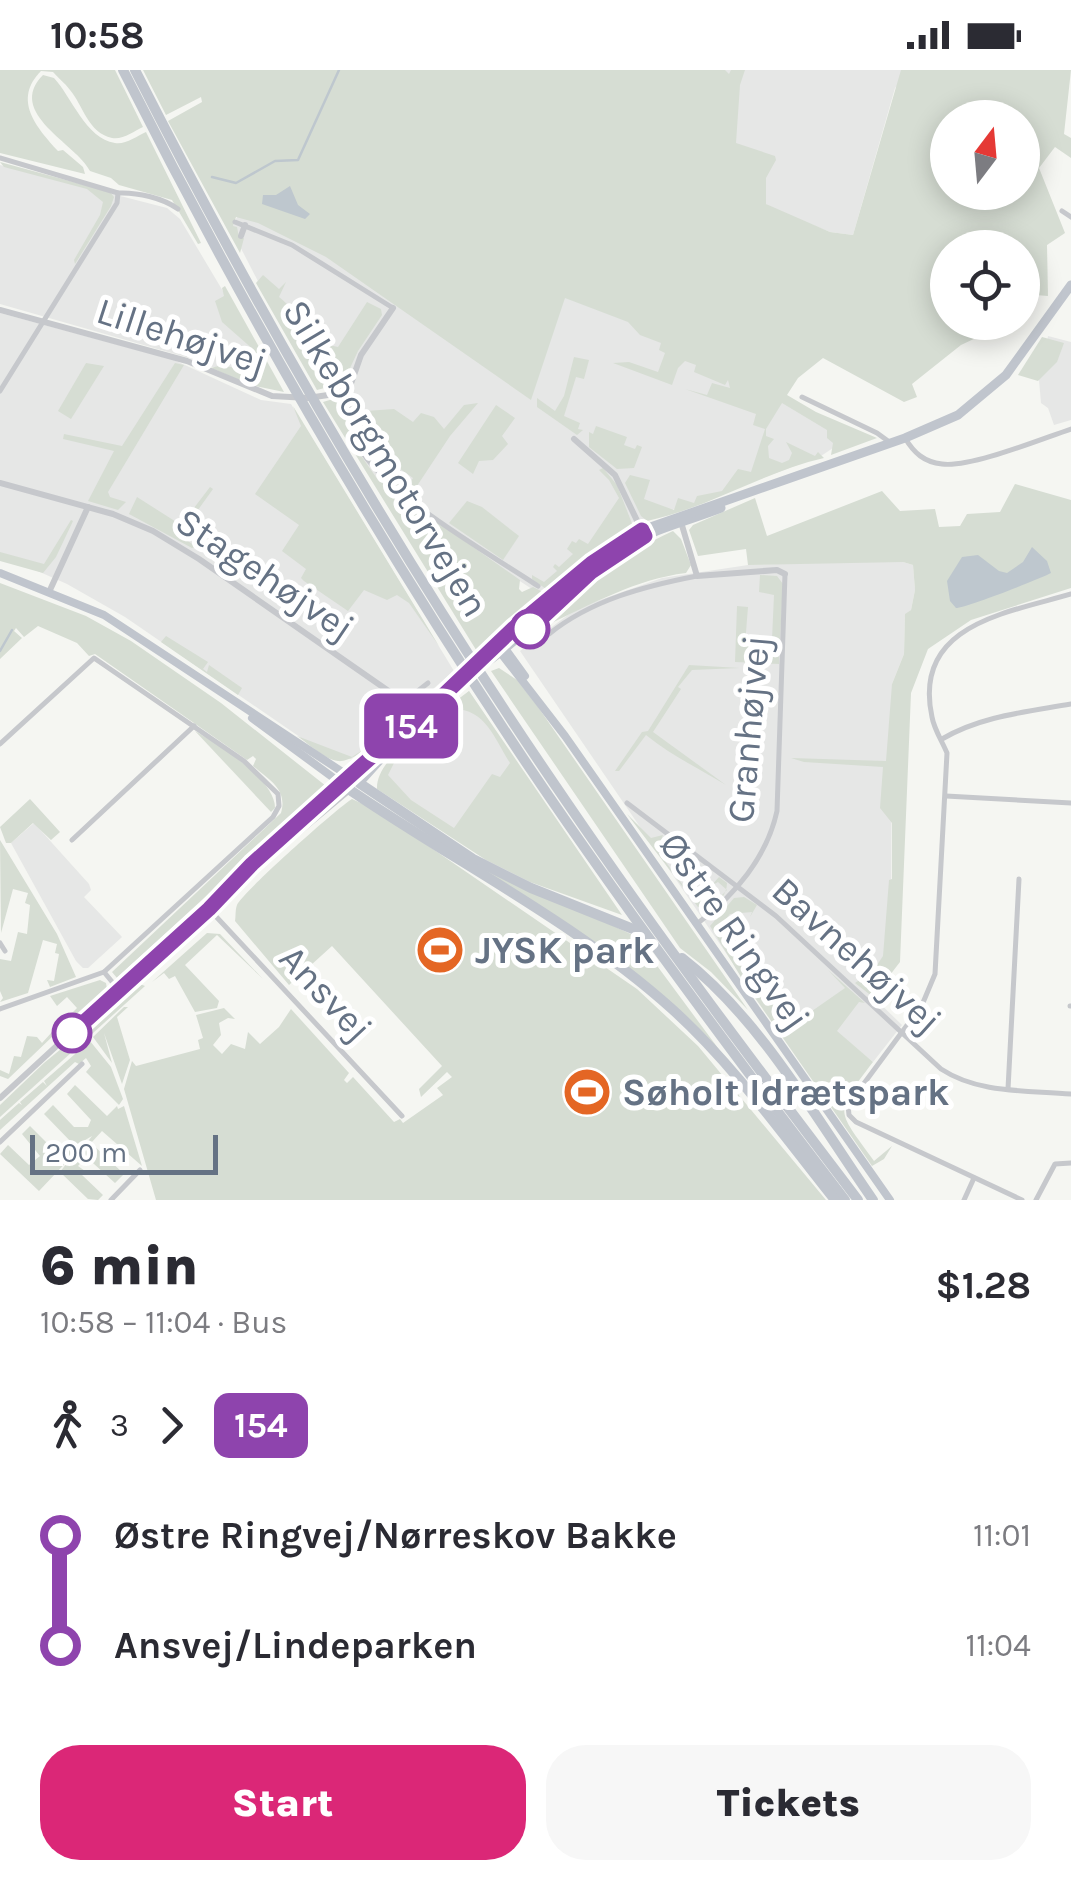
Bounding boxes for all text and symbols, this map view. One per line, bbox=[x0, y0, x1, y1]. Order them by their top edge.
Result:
text: 10:58 bbox=[50, 13, 145, 58]
north arrow bbox=[930, 100, 1040, 210]
map controls bbox=[930, 100, 1040, 340]
button: locate bbox=[930, 230, 1040, 340]
street label: Lillehøjvej bbox=[91, 288, 273, 385]
street label: Silkeborgmotorvejen bbox=[273, 292, 498, 625]
street label: Stagehøjvej bbox=[167, 498, 362, 650]
unlabelled marker bbox=[511, 610, 549, 648]
street label: Granhøjvej bbox=[718, 633, 779, 825]
line badge: 154 bbox=[354, 694, 468, 758]
text: 154 bbox=[384, 706, 438, 747]
street label: Østre Ringvej bbox=[650, 824, 819, 1039]
street label: Bavnehøjvej bbox=[763, 868, 951, 1043]
sports icon: JYSK park bbox=[414, 924, 466, 976]
place label: JYSK park bbox=[475, 928, 654, 973]
street label: Ansvej bbox=[270, 936, 381, 1051]
unlabelled marker bbox=[53, 1014, 91, 1052]
sports icon: Søholt Idrætspark bbox=[561, 1066, 613, 1118]
place label: Søholt Idrætspark bbox=[622, 1070, 950, 1115]
scale bar bbox=[30, 1130, 218, 1174]
text: 200 m bbox=[45, 1136, 127, 1169]
text: 6 min bbox=[40, 1234, 198, 1298]
text: $1.28 bbox=[936, 1263, 1031, 1308]
text: 10:58 – 11:04 · Bus bbox=[40, 1304, 287, 1341]
icon: walk bbox=[40, 1398, 95, 1453]
icon: forward bbox=[144, 1398, 199, 1453]
text: 154 bbox=[234, 1405, 288, 1446]
text: 3 bbox=[110, 1407, 129, 1444]
text: Østre Ringvej/Nørreskov Bakke bbox=[114, 1513, 677, 1558]
text: 11:01 bbox=[973, 1517, 1031, 1554]
text: Ansvej/Lindeparken bbox=[114, 1623, 477, 1668]
text: 11:04 bbox=[966, 1627, 1031, 1664]
button: Start bbox=[40, 1745, 526, 1860]
button: Tickets bbox=[546, 1745, 1031, 1860]

